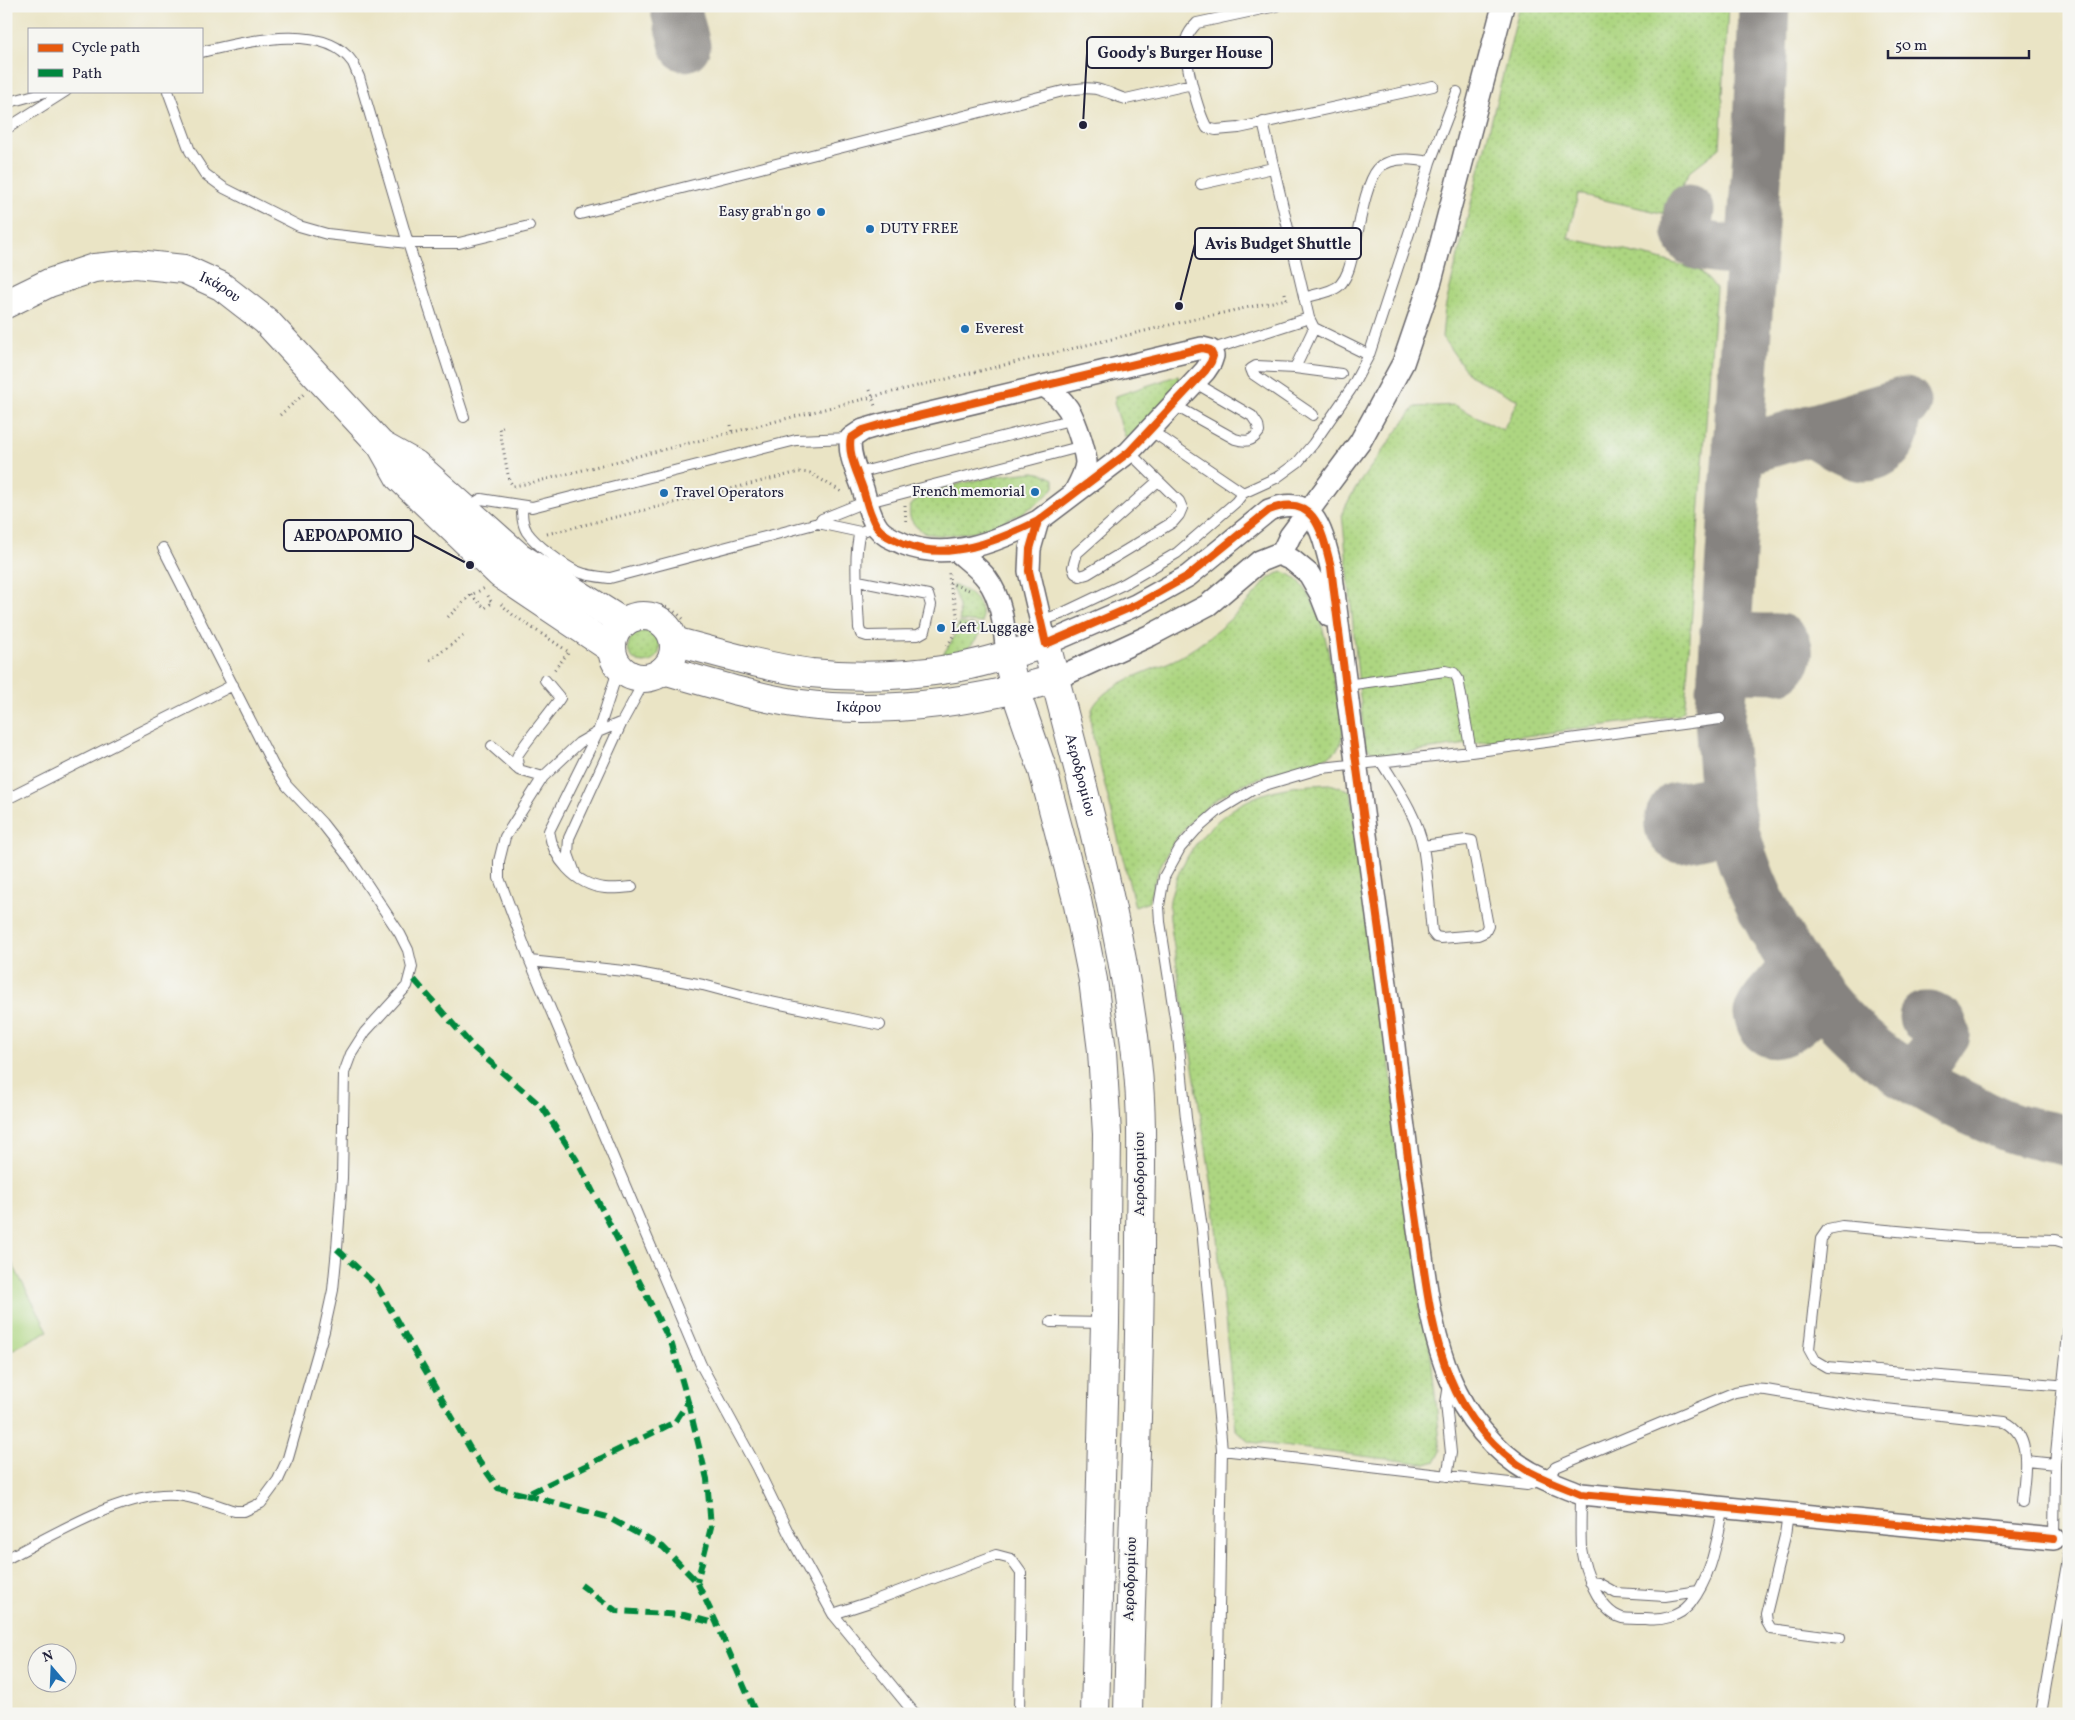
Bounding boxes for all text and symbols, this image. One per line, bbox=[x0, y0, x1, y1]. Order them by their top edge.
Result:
legend bbox=[28, 28, 202, 92]
scale bar bbox=[1888, 28, 2029, 60]
text: 50 m bbox=[1895, 36, 1927, 57]
callout: Goody's Burger House bbox=[1087, 37, 1272, 68]
text: Cycle path bbox=[72, 38, 140, 59]
text: Goody's Burger House bbox=[1098, 43, 1262, 65]
text: Path bbox=[72, 64, 102, 85]
place label: Easy grab'n go bbox=[718, 202, 811, 223]
marker: Easy grab'n go bbox=[815, 206, 827, 218]
place label: DUTY FREE bbox=[880, 219, 959, 240]
marker: DUTY FREE bbox=[864, 223, 876, 235]
callout: Avis Budget Shuttle bbox=[1195, 228, 1361, 259]
text: Avis Budget Shuttle bbox=[1205, 234, 1351, 256]
street label: Ικάρου bbox=[196, 267, 245, 308]
place label: Everest bbox=[975, 319, 1024, 340]
marker: Everest bbox=[959, 323, 971, 335]
place label: French memorial bbox=[912, 482, 1025, 503]
place label: Travel Operators bbox=[674, 483, 784, 504]
marker: French memorial bbox=[1029, 486, 1041, 498]
marker: Travel Operators bbox=[658, 487, 670, 499]
callout: ΑΕΡΟΔΡΟΜΙΟ bbox=[284, 520, 413, 551]
text: ΑΕΡΟΔΡΟΜΙΟ bbox=[293, 526, 403, 548]
place label: Left Luggage bbox=[951, 618, 1034, 639]
marker: Left Luggage bbox=[935, 622, 947, 634]
street label: Ικάρου bbox=[836, 697, 881, 718]
street label: Αεροδρομίου bbox=[1059, 732, 1101, 819]
street label: Αεροδρομίου bbox=[1130, 1132, 1151, 1216]
street label: Αεροδρομίου bbox=[1119, 1536, 1143, 1622]
north arrow bbox=[28, 1642, 78, 1692]
text: N bbox=[40, 1646, 56, 1668]

